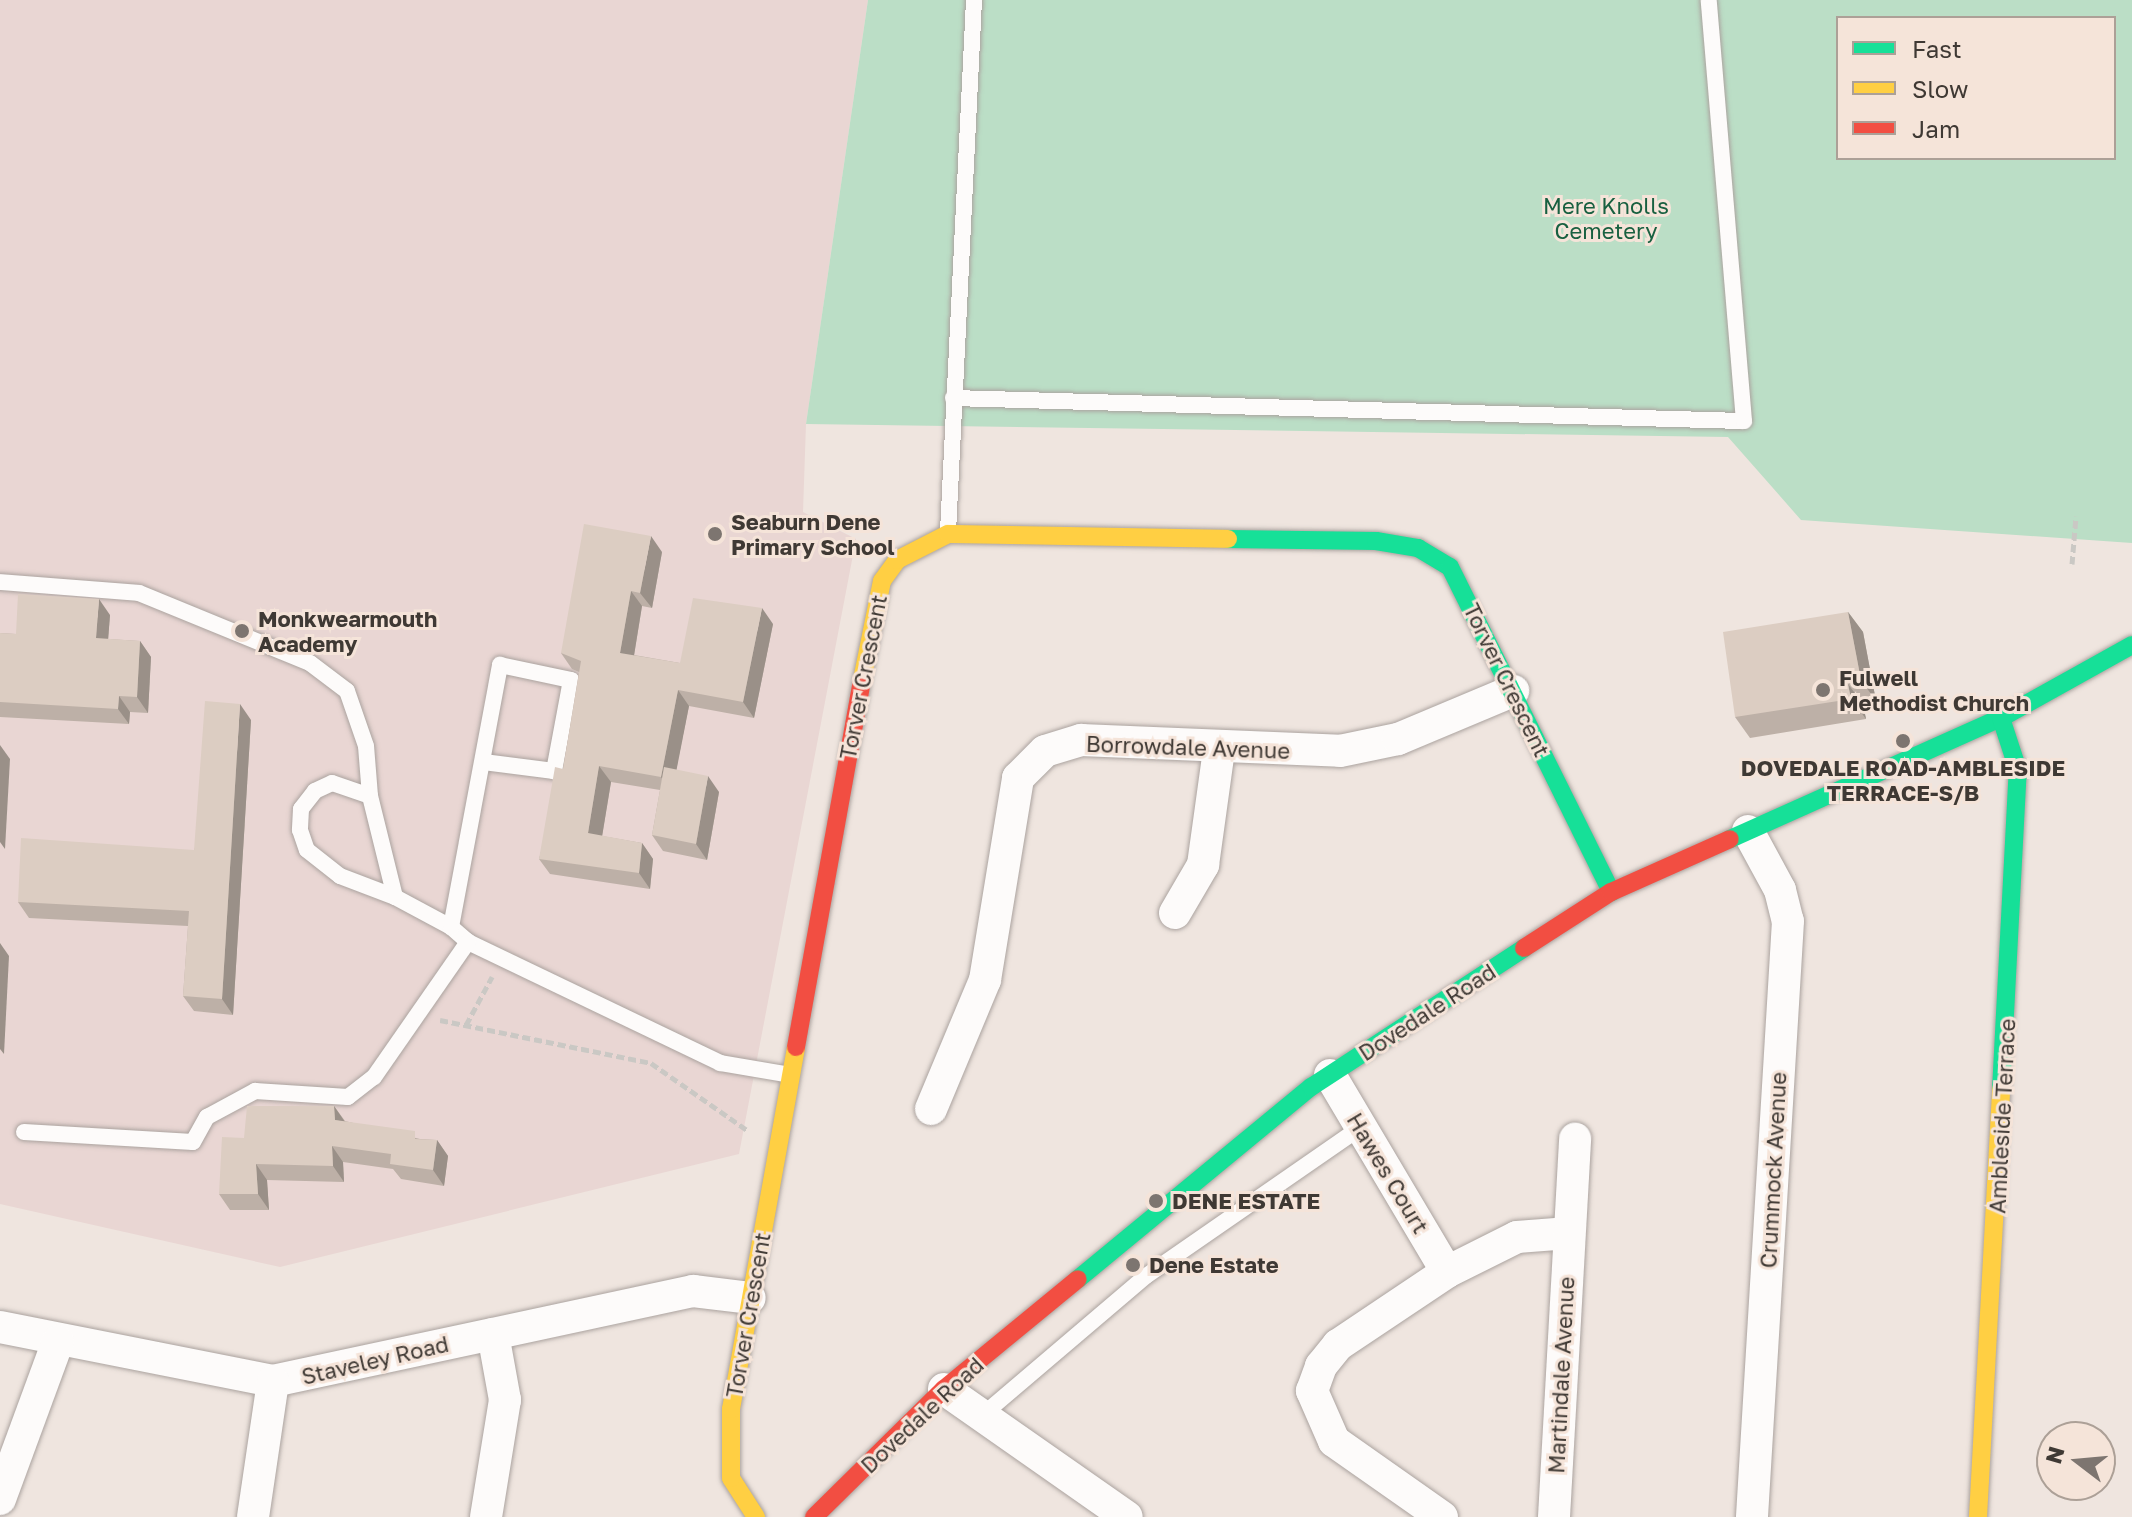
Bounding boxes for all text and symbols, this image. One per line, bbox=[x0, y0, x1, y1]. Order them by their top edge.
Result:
legend bbox=[1836, 16, 2116, 160]
text: Fast bbox=[1912, 34, 1962, 63]
text: Slow bbox=[1912, 74, 1968, 103]
text: Jam bbox=[1912, 114, 1960, 143]
park label: Mere Knolls Cemetery bbox=[1543, 192, 1669, 244]
place label: Seaburn Dene Primary School bbox=[731, 508, 895, 560]
marker: Seaburn Dene Primary School bbox=[706, 525, 724, 543]
street label: Torver Crescent bbox=[834, 592, 892, 762]
street label: Torver Crescent bbox=[1458, 599, 1556, 761]
place label: Monkwearmouth Academy bbox=[258, 605, 437, 656]
marker: Monkwearmouth Academy bbox=[233, 622, 251, 640]
place label: Fulwell Methodist Church bbox=[1839, 664, 2029, 716]
marker: Fulwell Methodist Church bbox=[1814, 681, 1832, 699]
street label: Borrowdale Avenue bbox=[1086, 730, 1290, 764]
marker: DOVEDALE ROAD-AMBLESIDE TERRACE-S/B bbox=[1894, 732, 1912, 750]
place label: DOVEDALE ROAD-AMBLESIDE TERRACE-S/B bbox=[1741, 754, 2065, 806]
street label: Dovedale Road bbox=[1354, 958, 1500, 1066]
street label: Ambleside Terrace bbox=[1984, 1018, 2020, 1214]
street label: Crummock Avenue bbox=[1755, 1071, 1791, 1269]
street label: Hawes Court bbox=[1342, 1108, 1434, 1238]
place label: DENE ESTATE bbox=[1172, 1188, 1320, 1214]
marker: DENE ESTATE bbox=[1147, 1192, 1165, 1210]
street label: Torver Crescent bbox=[720, 1230, 776, 1400]
place label: Dene Estate bbox=[1149, 1252, 1279, 1278]
marker: Dene Estate bbox=[1124, 1256, 1142, 1274]
street label: Martindale Avenue bbox=[1543, 1276, 1579, 1474]
street label: Staveley Road bbox=[299, 1330, 451, 1390]
street label: Dovedale Road bbox=[855, 1352, 989, 1478]
north arrow bbox=[2036, 1421, 2116, 1501]
text: N bbox=[2039, 1443, 2070, 1467]

